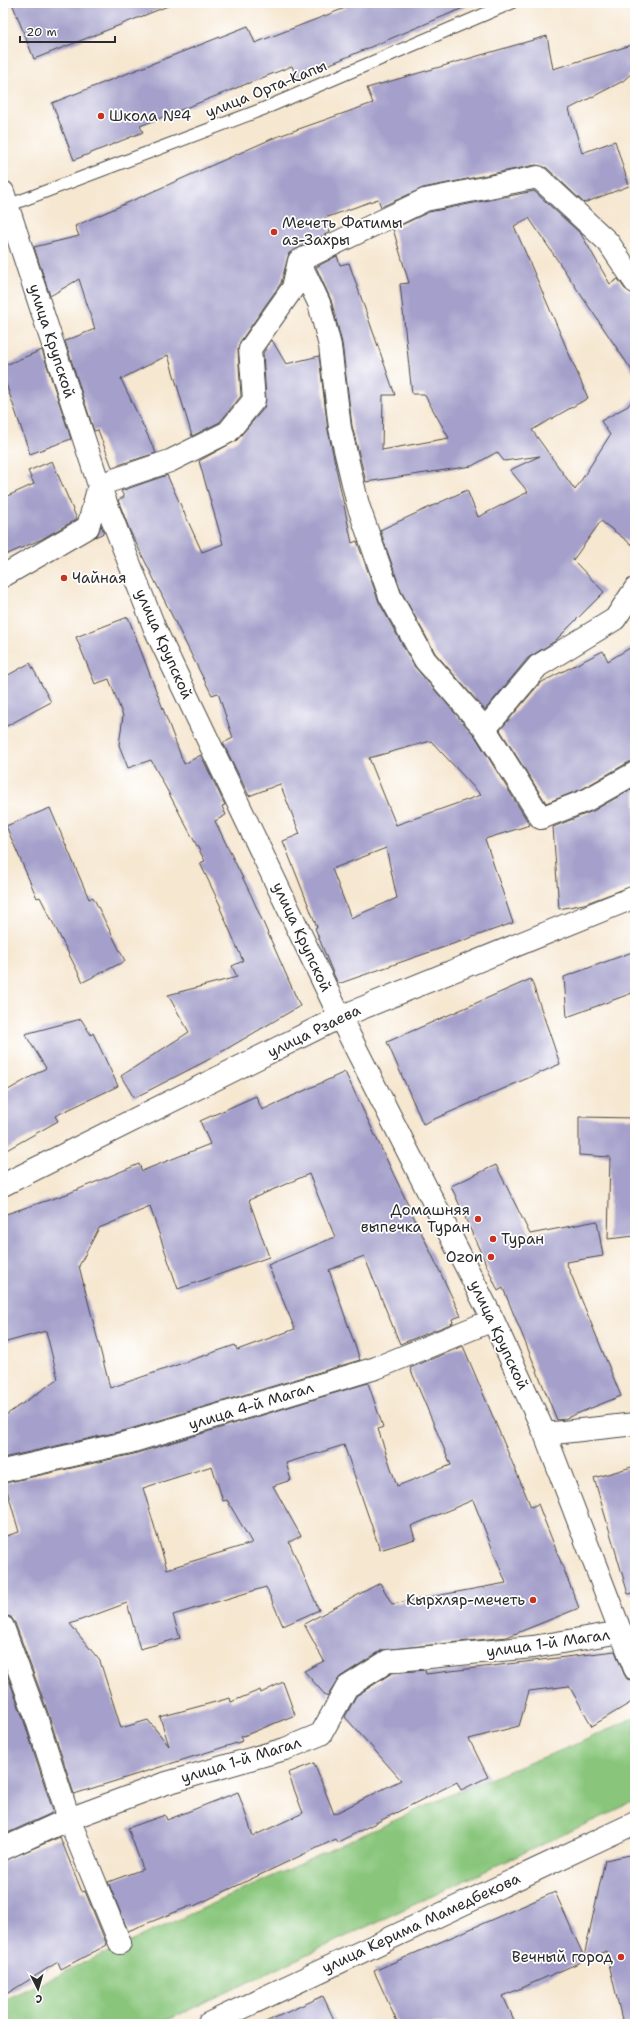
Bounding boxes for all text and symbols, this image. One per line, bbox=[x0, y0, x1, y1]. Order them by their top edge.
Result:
scale bar bbox=[20, 18, 115, 44]
text: 20 m bbox=[26, 24, 57, 40]
street label: улица Орта-Капы bbox=[202, 55, 330, 123]
place label: Школа №4 bbox=[109, 106, 191, 126]
marker: Школа №4 bbox=[96, 111, 106, 121]
place label: Мечеть Фатимы аз-Захры bbox=[282, 213, 403, 250]
marker: Мечеть Фатимы аз-Захры bbox=[269, 227, 279, 237]
street label: улица Крупской bbox=[24, 281, 80, 401]
place label: Чайная bbox=[72, 568, 126, 588]
marker: Чайная bbox=[59, 573, 69, 583]
street label: улица Крупской bbox=[131, 586, 197, 702]
street label: улица Крупской bbox=[268, 879, 336, 995]
street label: улица Рзаева bbox=[264, 1000, 364, 1062]
place label: Домашняя выпечка Туран bbox=[361, 1200, 470, 1237]
marker: Домашняя выпечка Туран bbox=[473, 1214, 483, 1224]
place label: Туран bbox=[501, 1229, 544, 1249]
marker: Туран bbox=[488, 1234, 498, 1244]
place label: Ozon bbox=[446, 1247, 483, 1267]
marker: Ozon bbox=[486, 1252, 496, 1262]
street label: улица Крупской bbox=[465, 1277, 533, 1393]
street label: улица 4-й Магал bbox=[186, 1377, 316, 1434]
place label: Кырхляр-мечеть bbox=[406, 1590, 525, 1610]
marker: Кырхляр-мечеть bbox=[528, 1595, 538, 1605]
street label: улица 1-й Магал bbox=[485, 1624, 612, 1662]
street label: улица 1-й Магал bbox=[178, 1732, 304, 1788]
street label: улица Керима Мамедбекова bbox=[319, 1868, 524, 1978]
place label: Вечный город bbox=[512, 1947, 613, 1967]
marker: Вечный город bbox=[616, 1952, 626, 1962]
north arrow bbox=[18, 1969, 58, 2009]
text: С bbox=[35, 1991, 43, 2006]

